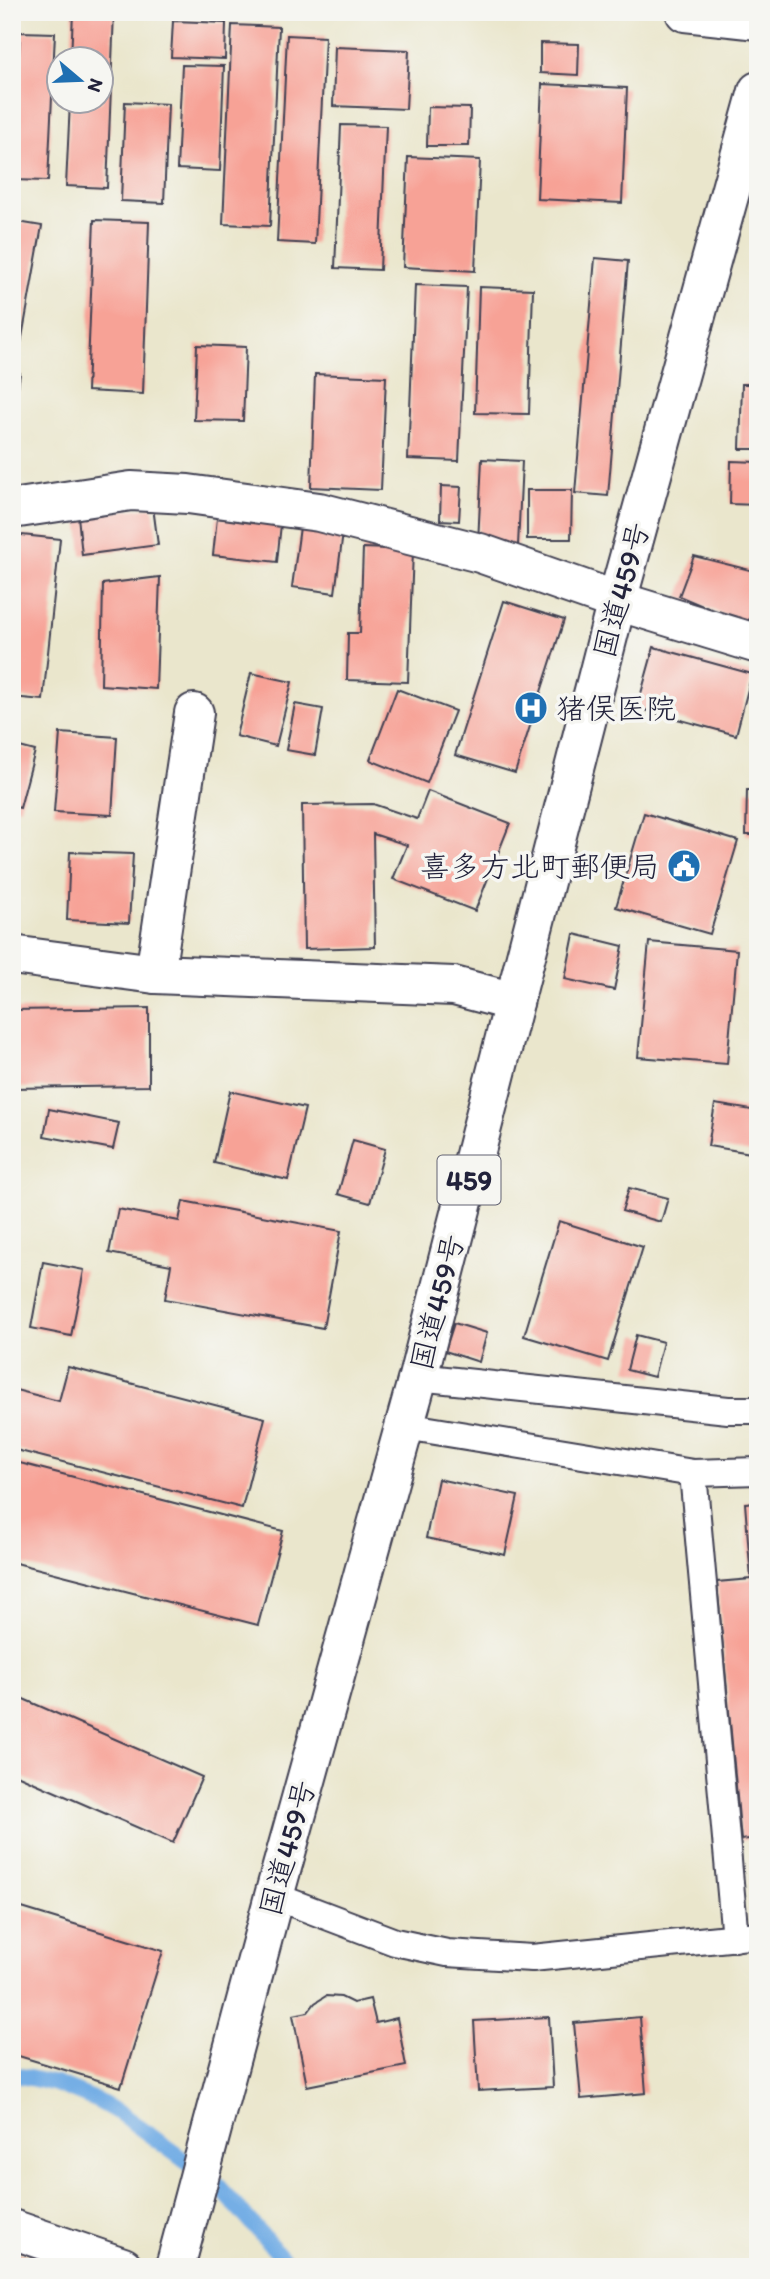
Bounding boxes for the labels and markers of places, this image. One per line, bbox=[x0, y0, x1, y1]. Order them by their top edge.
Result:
hospital icon: 猪俣医院 bbox=[512, 689, 550, 727]
place label: 猪俣医院 bbox=[556, 690, 676, 727]
public building icon: 喜多方北町郵便局 bbox=[665, 847, 703, 885]
place label: 喜多方北町郵便局 bbox=[420, 848, 660, 885]

